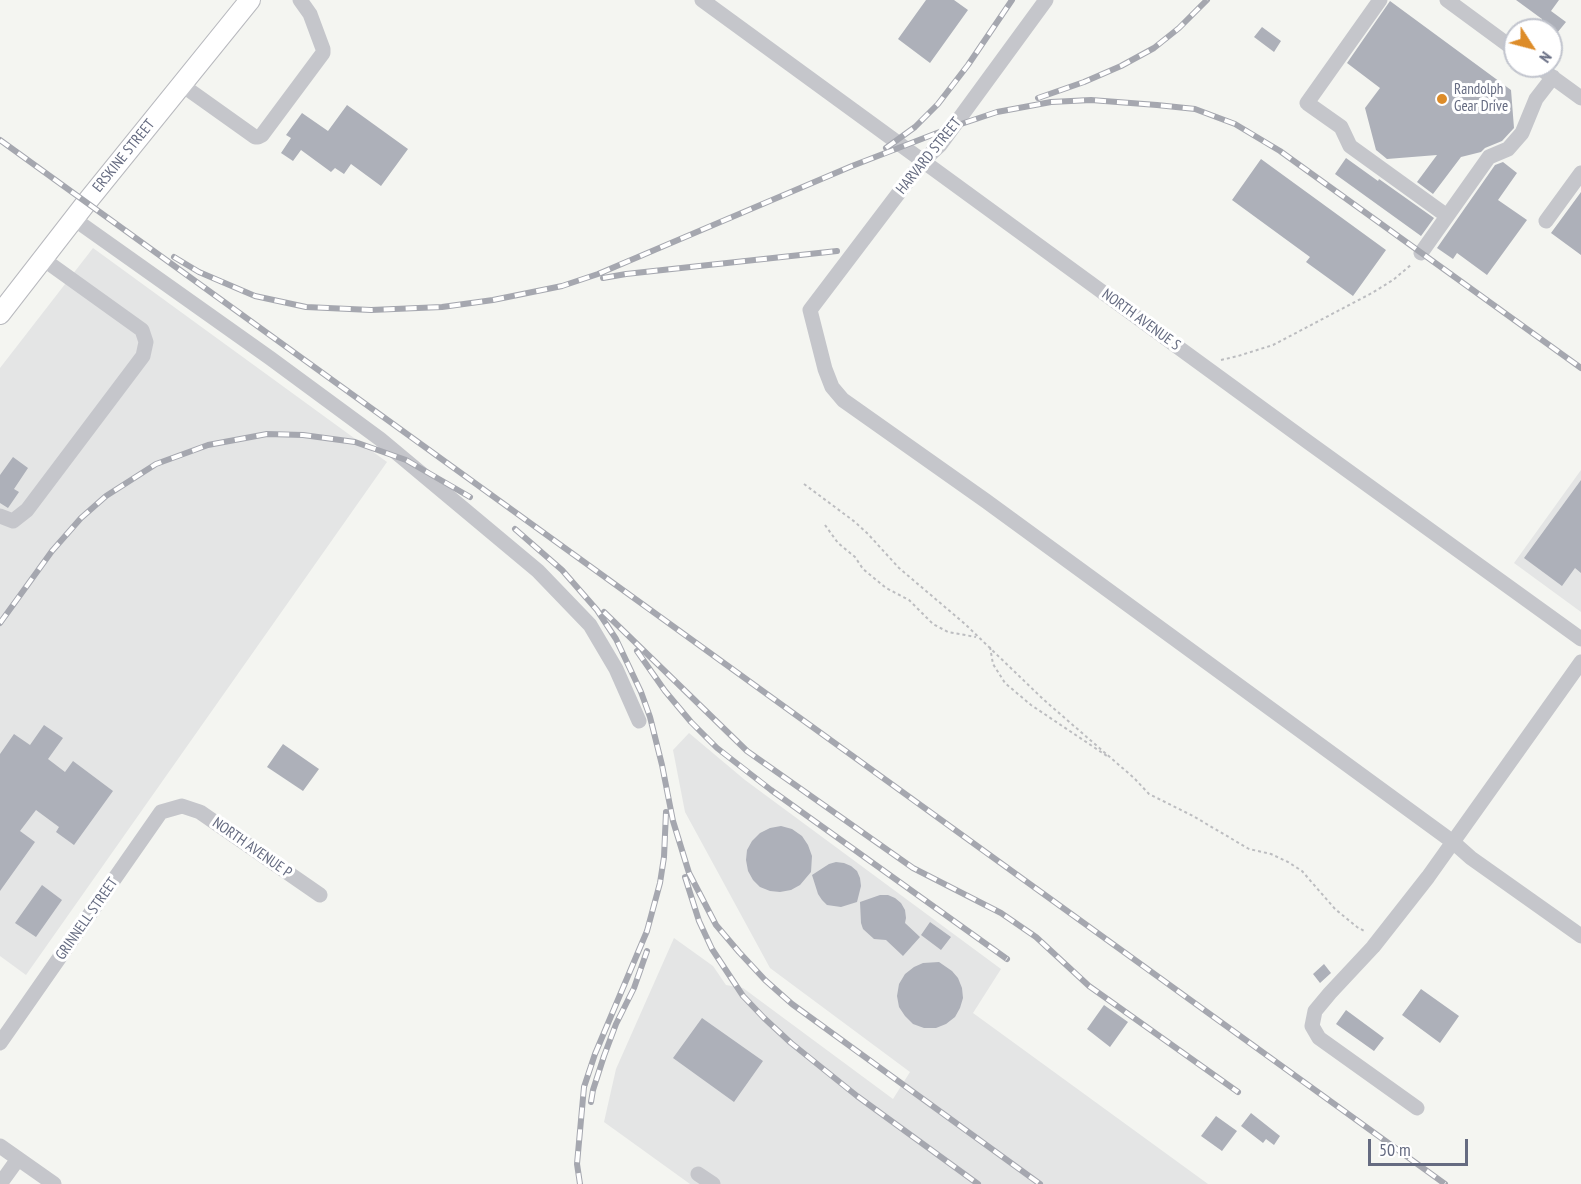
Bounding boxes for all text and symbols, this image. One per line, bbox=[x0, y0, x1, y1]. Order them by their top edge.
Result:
north arrow bbox=[1503, 18, 1563, 78]
text: N bbox=[1535, 48, 1557, 67]
place label: Randolph Gear Drive bbox=[1454, 81, 1508, 116]
marker: Randolph Gear Drive bbox=[1435, 92, 1449, 106]
street label: HARVARD STREET bbox=[893, 114, 965, 198]
street label: ERSKINE STREET bbox=[89, 116, 159, 196]
street label: NORTH AVENUE S bbox=[1098, 286, 1184, 354]
street label: NORTH AVENUE P bbox=[209, 814, 295, 882]
street label: GRINNELL STREET bbox=[52, 874, 122, 964]
scale bar bbox=[1371, 1127, 1472, 1165]
text: 50 m bbox=[1379, 1138, 1411, 1161]

